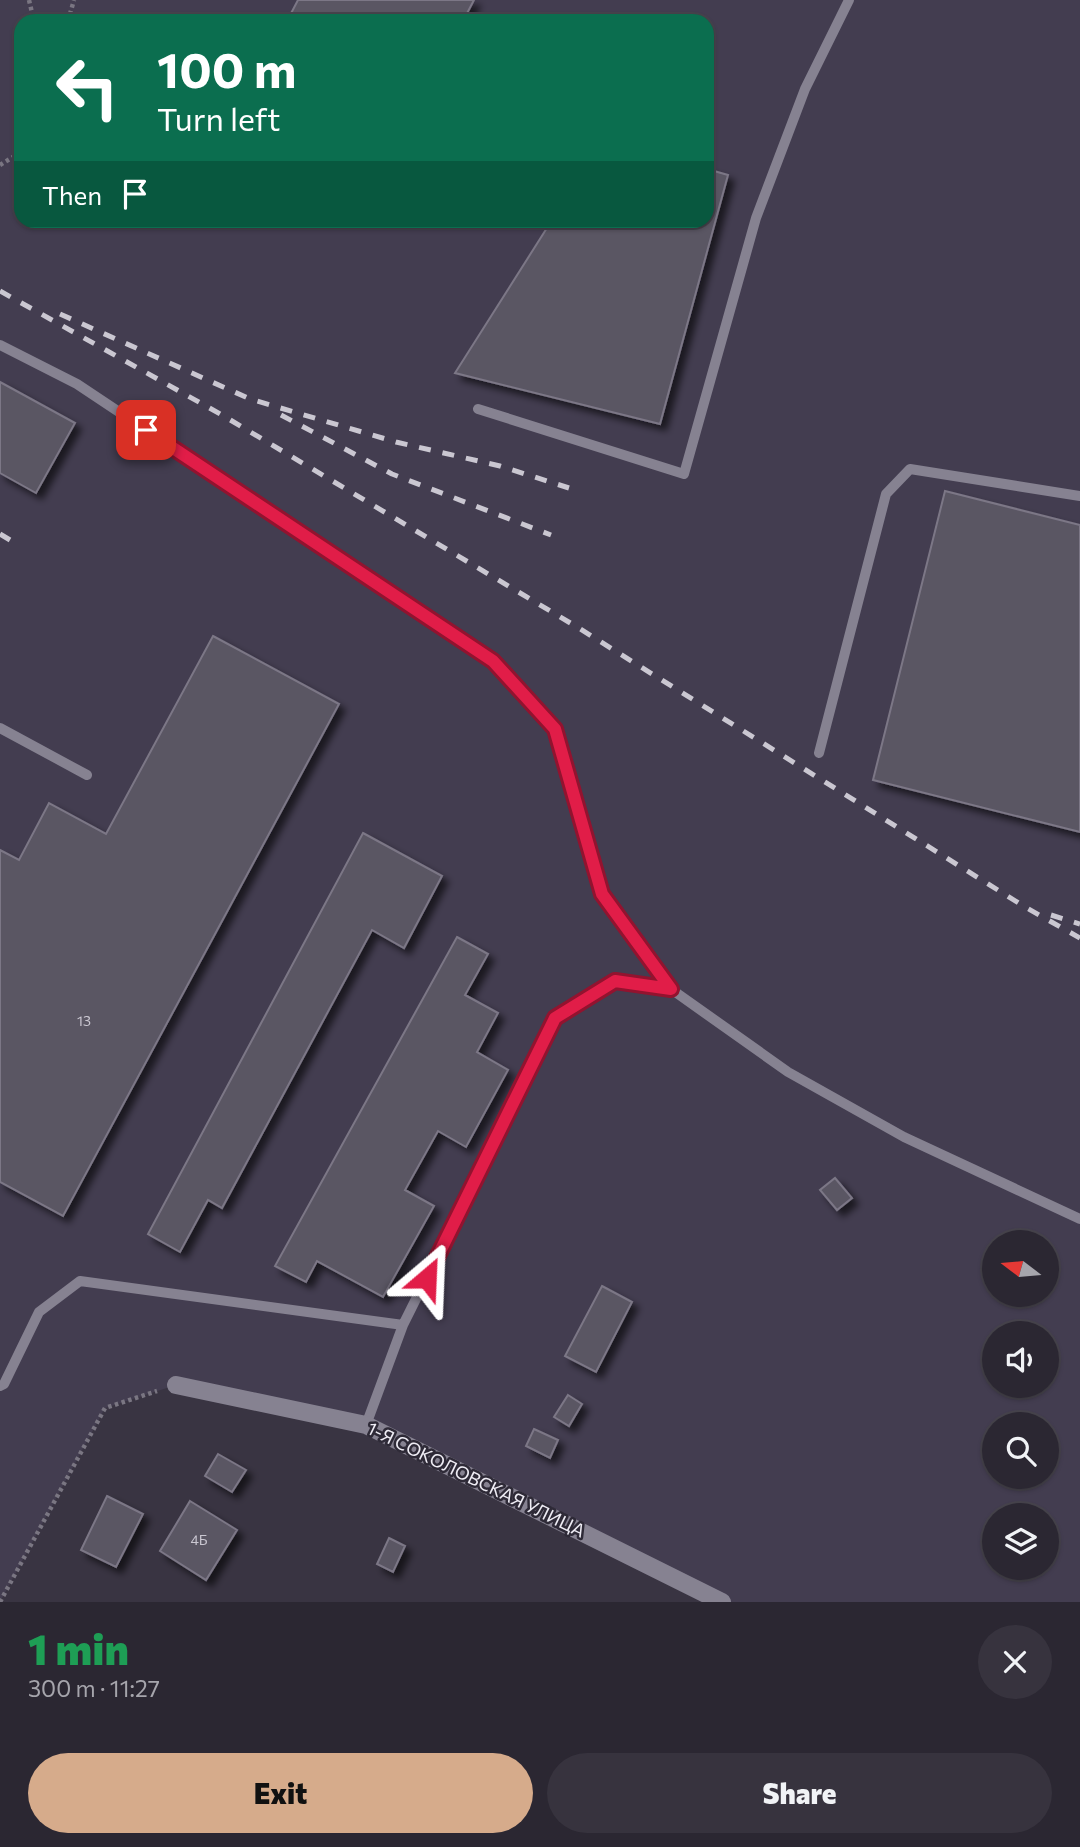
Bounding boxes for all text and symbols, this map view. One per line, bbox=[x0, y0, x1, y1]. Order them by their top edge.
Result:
text: 100 m bbox=[157, 38, 296, 98]
icon: left bbox=[42, 42, 133, 133]
text: Turn left bbox=[157, 98, 281, 138]
icon: arrive bbox=[116, 175, 154, 213]
text: Then bbox=[42, 179, 102, 210]
pin bbox=[116, 400, 176, 460]
icon: arrive bbox=[127, 411, 165, 449]
house number: 13 bbox=[77, 1012, 91, 1029]
north arrow bbox=[982, 1230, 1059, 1307]
map controls bbox=[982, 1230, 1059, 1580]
position arrow bbox=[390, 1241, 464, 1315]
button: sound bbox=[982, 1321, 1059, 1398]
button: search bbox=[982, 1412, 1059, 1489]
street label: 1-Я СОКОЛОВСКАЯ УЛИЦА bbox=[364, 1417, 589, 1542]
button: layers bbox=[982, 1503, 1059, 1580]
house number: 4Б bbox=[190, 1531, 208, 1548]
text: 1 min bbox=[28, 1622, 129, 1674]
button: close bbox=[978, 1625, 1052, 1699]
text: 300 m · 11:27 bbox=[28, 1674, 160, 1702]
button: Exit bbox=[28, 1753, 533, 1833]
button: Share bbox=[547, 1753, 1052, 1833]

